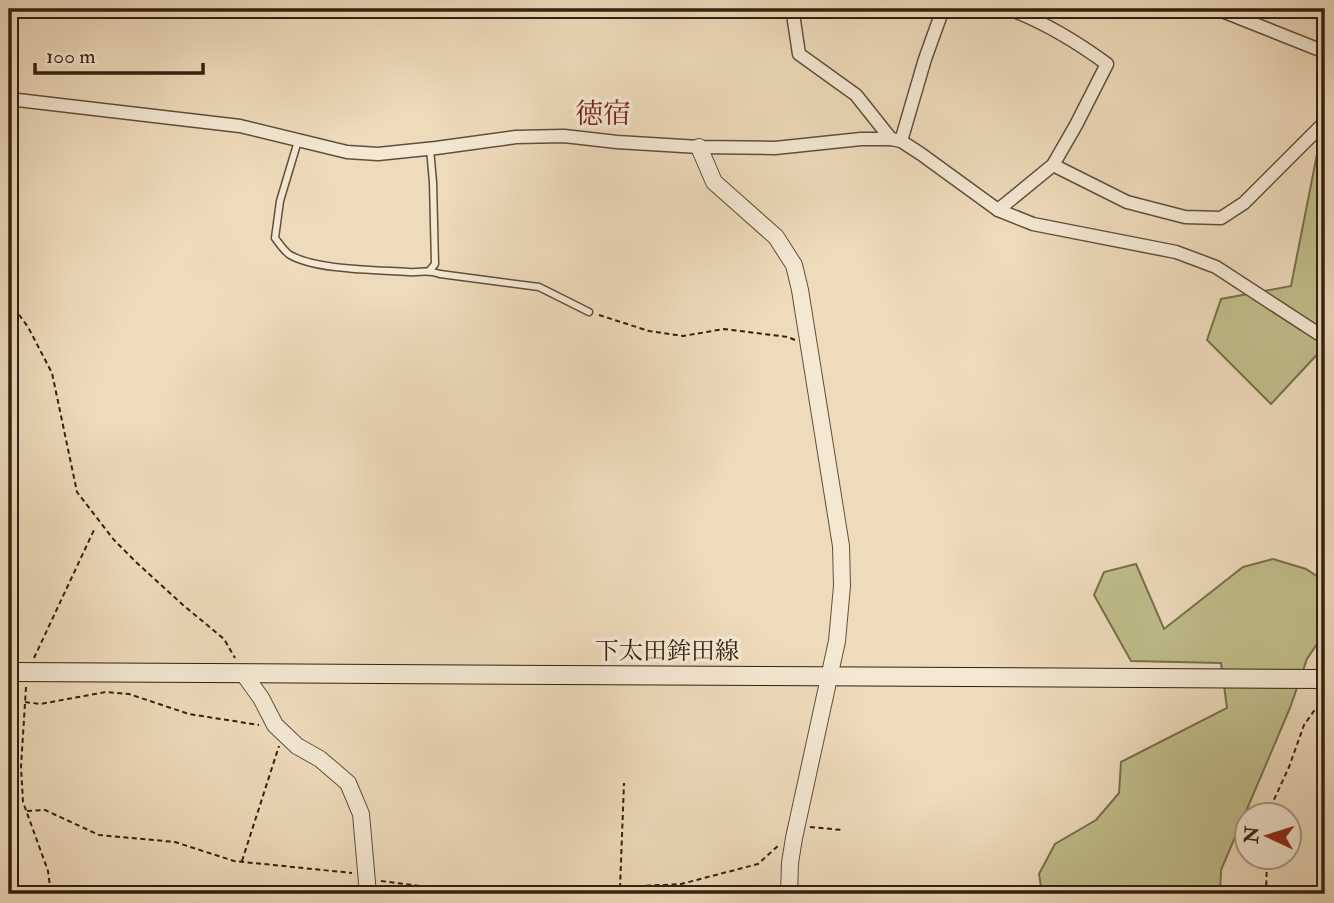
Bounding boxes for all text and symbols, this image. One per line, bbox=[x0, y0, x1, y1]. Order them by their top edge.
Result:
scale bar bbox=[35, 32, 203, 76]
text: 100 m bbox=[46, 43, 96, 70]
district label: 徳宿 bbox=[575, 97, 631, 132]
street label: 下太田鉾田線 bbox=[595, 636, 739, 667]
north arrow bbox=[1232, 802, 1302, 872]
text: N bbox=[1239, 825, 1265, 845]

